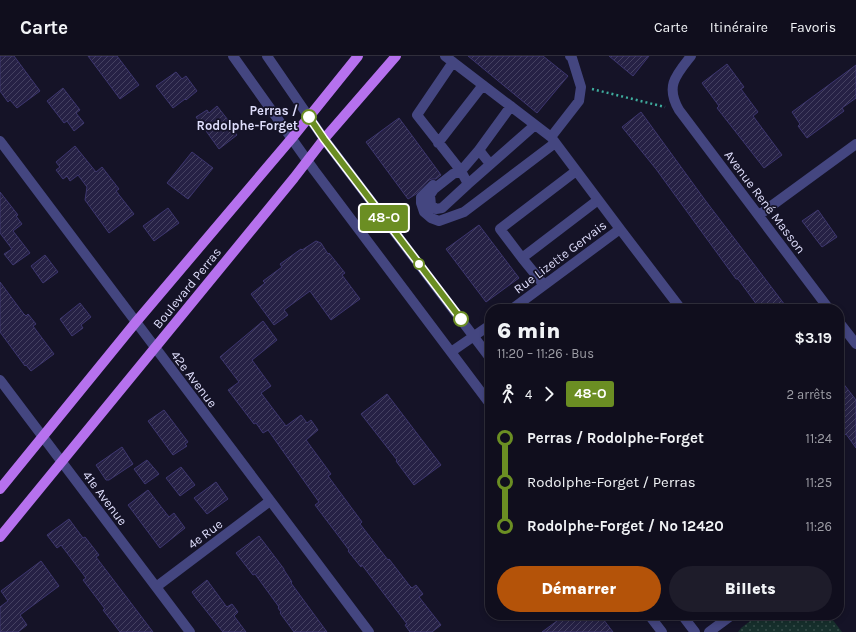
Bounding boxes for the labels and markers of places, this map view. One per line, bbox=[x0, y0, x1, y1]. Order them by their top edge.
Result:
place label: Perras / Rodolphe-Forget bbox=[197, 103, 298, 133]
marker: Perras / Rodolphe-Forget bbox=[301, 109, 317, 125]
unlabelled marker bbox=[413, 258, 425, 270]
unlabelled marker bbox=[453, 311, 469, 327]

